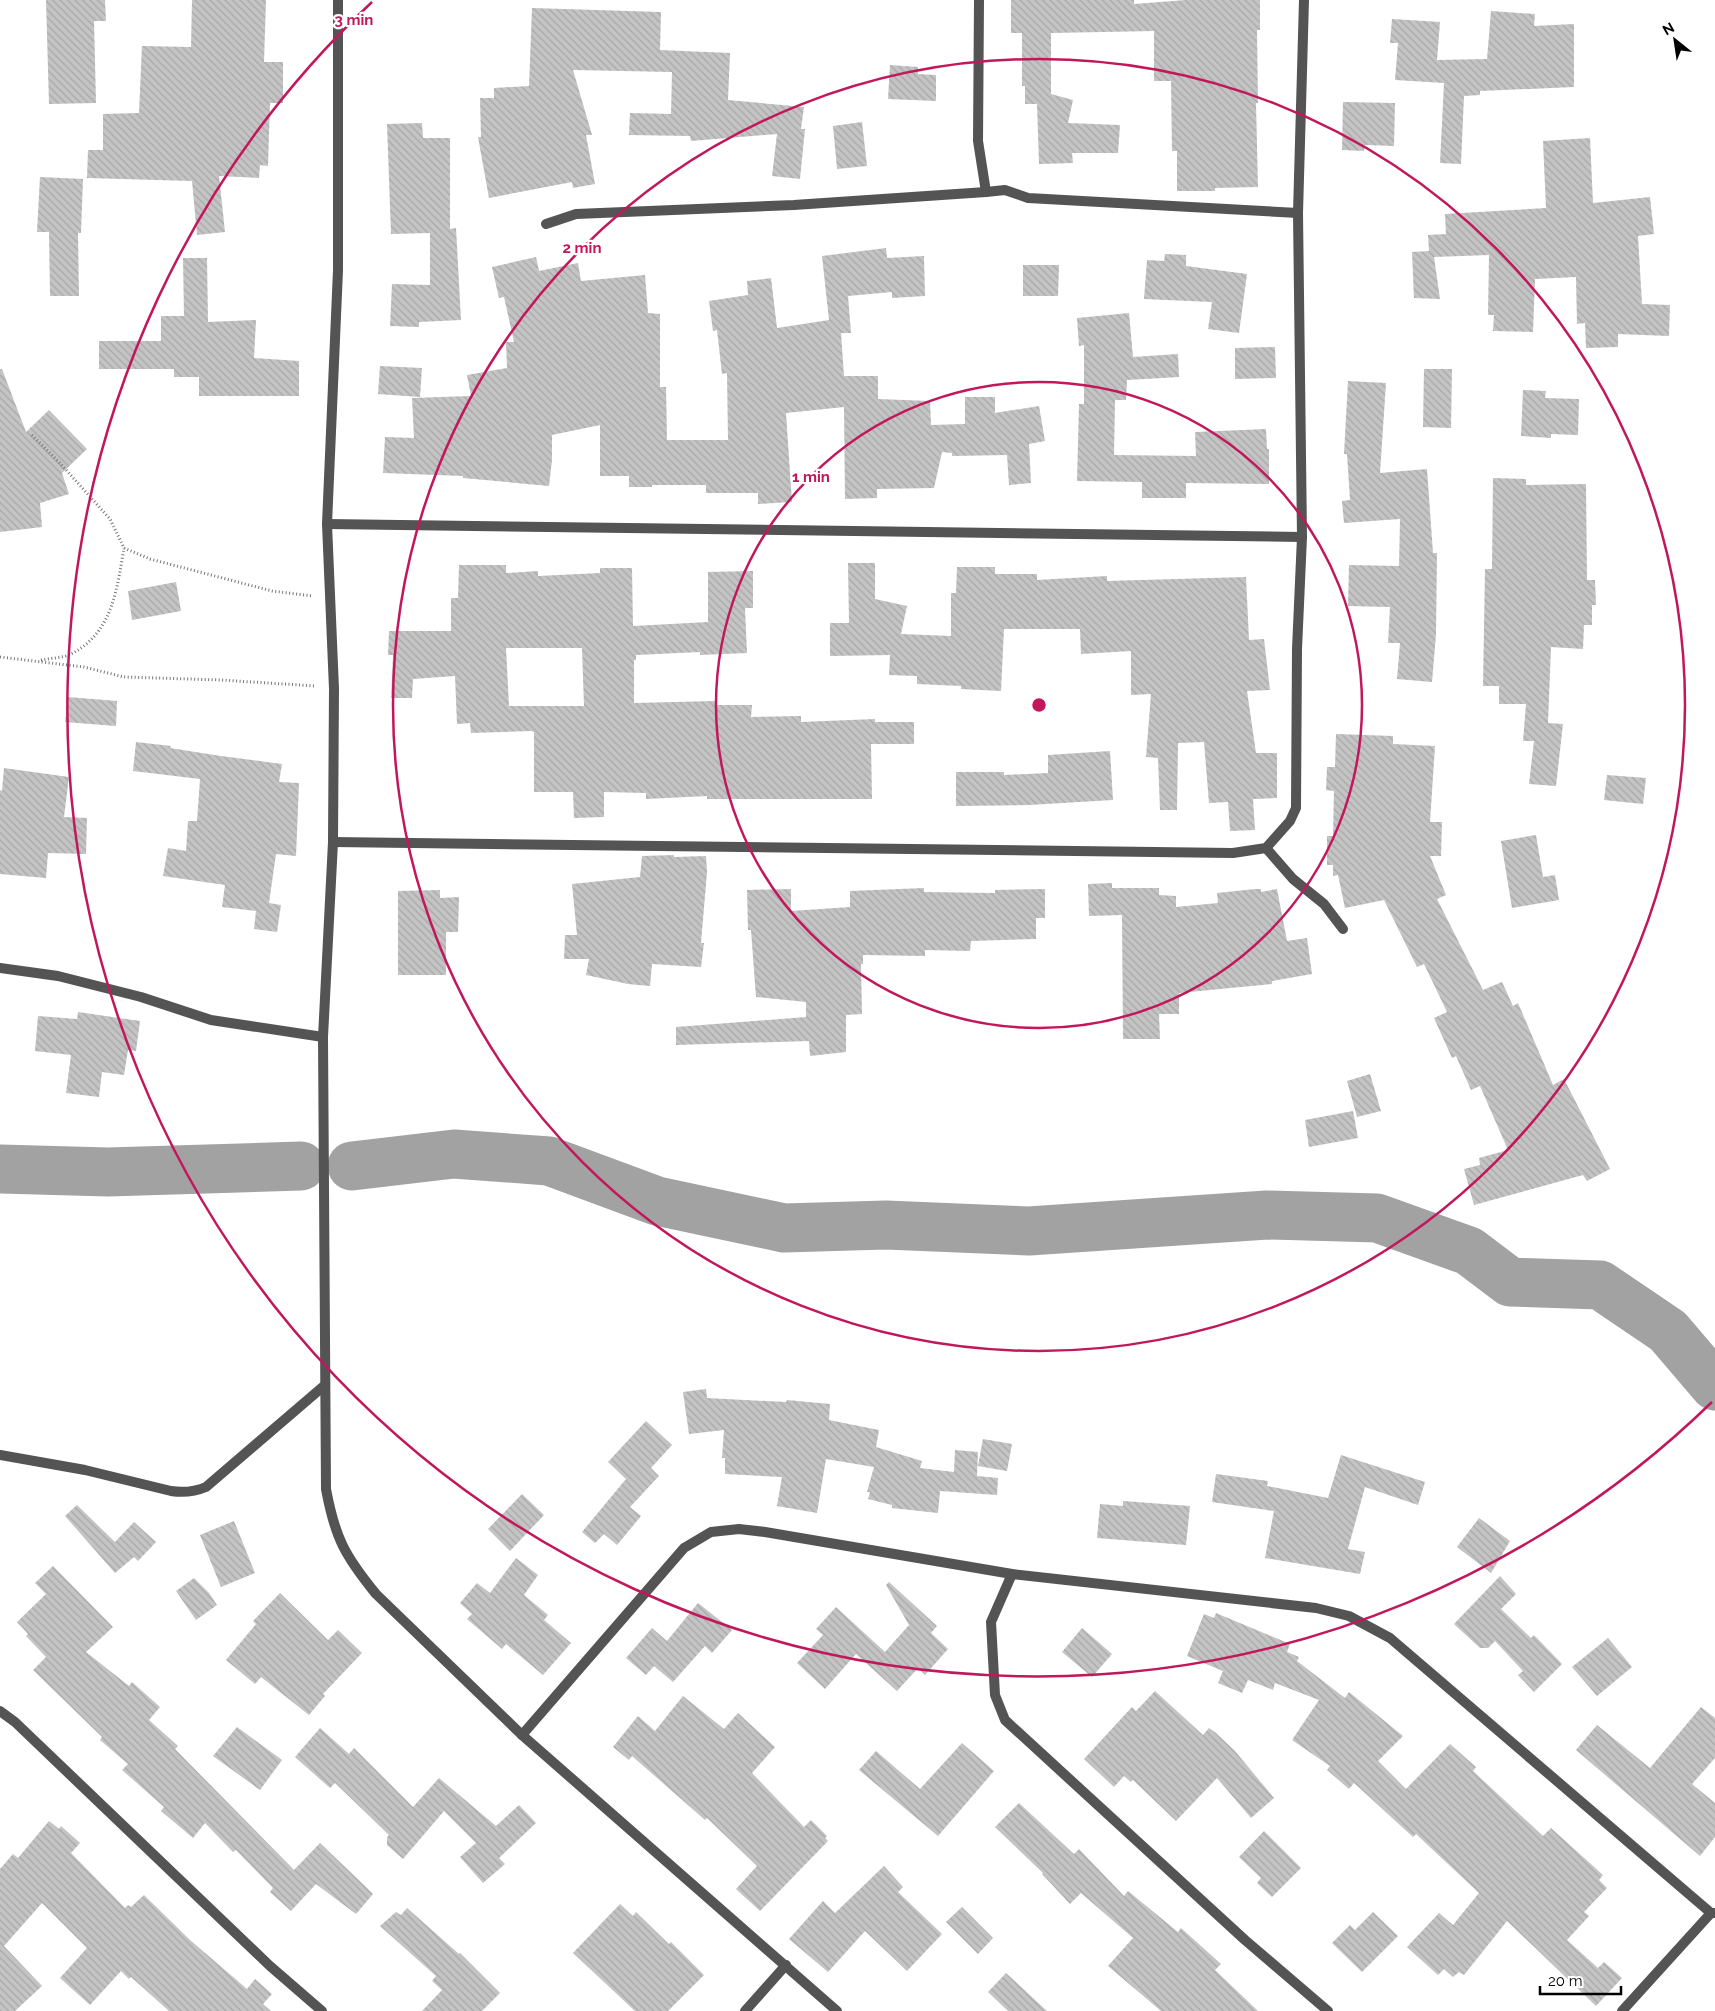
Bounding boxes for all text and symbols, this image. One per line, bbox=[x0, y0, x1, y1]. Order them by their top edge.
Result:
text: 3 min bbox=[335, 11, 373, 29]
north arrow bbox=[1650, 15, 1700, 65]
text: N bbox=[1660, 19, 1677, 38]
text: 2 min bbox=[563, 239, 601, 257]
text: 1 min bbox=[792, 468, 830, 486]
centre of rings bbox=[1030, 696, 1048, 714]
scale bar bbox=[1540, 1964, 1621, 1996]
text: 20 m bbox=[1548, 1972, 1583, 1990]

